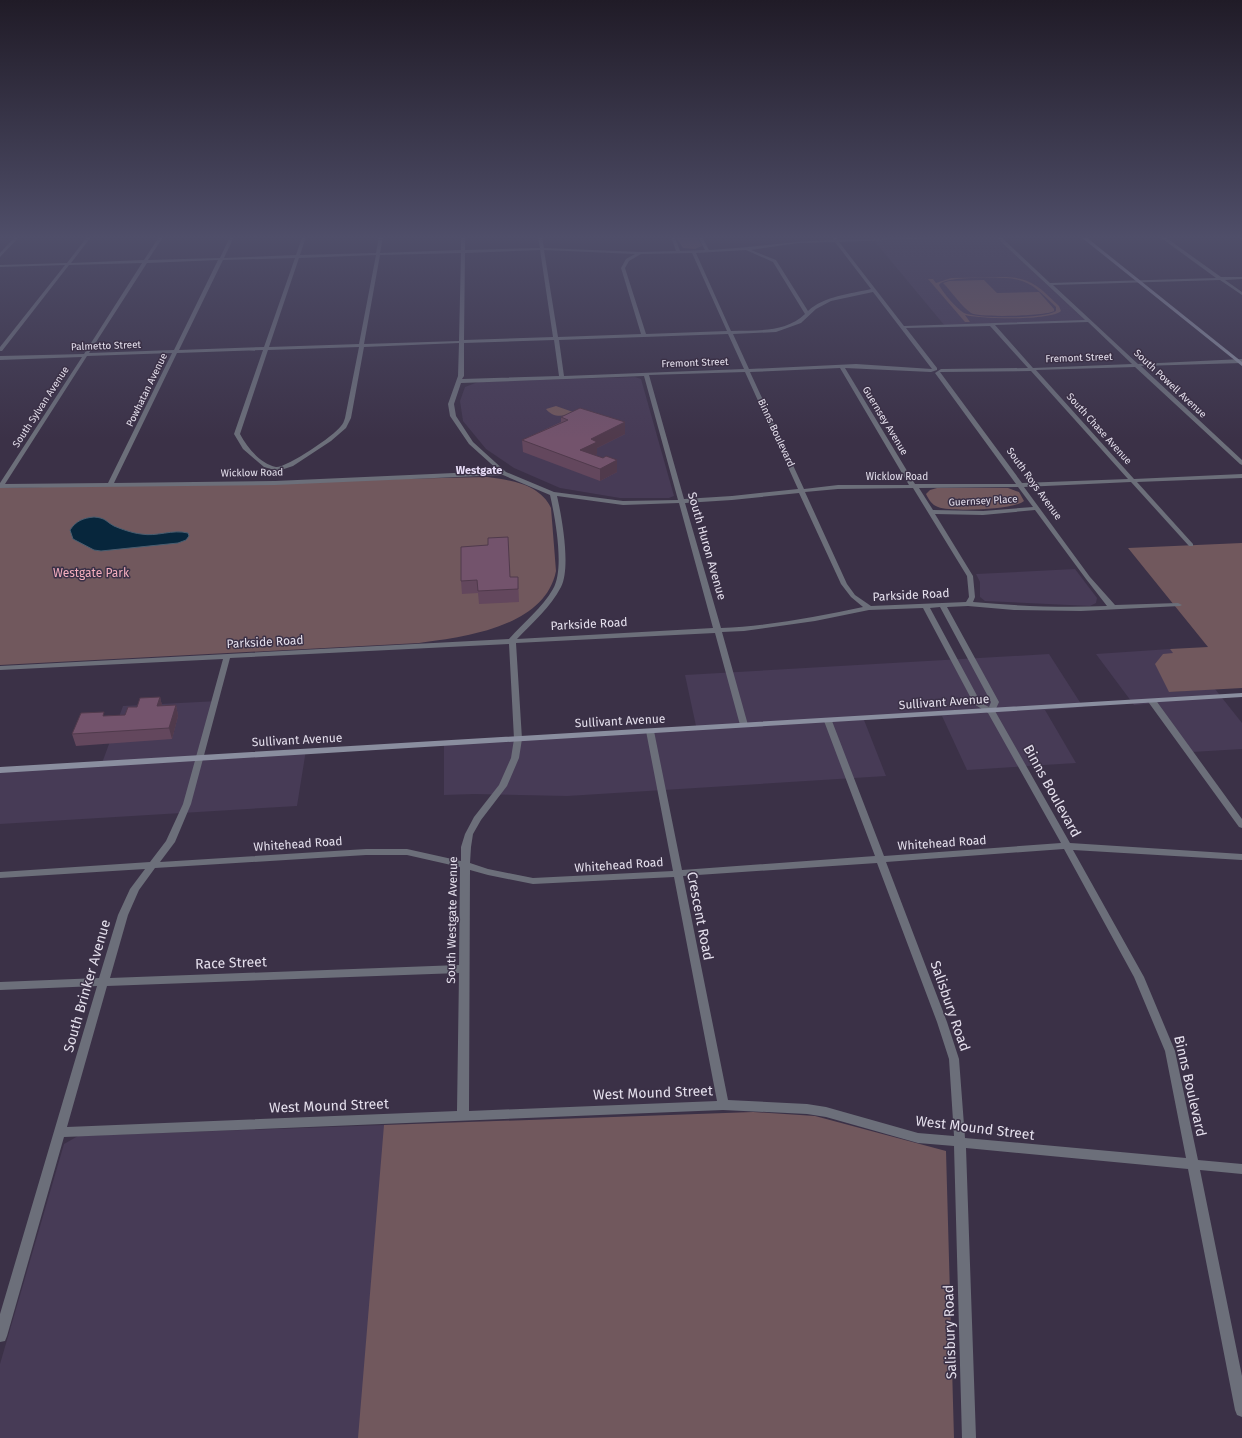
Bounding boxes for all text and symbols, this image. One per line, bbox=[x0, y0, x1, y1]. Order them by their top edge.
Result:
street label: Palmetto Street bbox=[71, 339, 142, 353]
street label: South Powell Avenue bbox=[1131, 347, 1209, 421]
street label: Powhatan Avenue bbox=[124, 351, 170, 429]
street label: Fremont Street bbox=[1045, 351, 1113, 365]
street label: Fremont Street bbox=[661, 356, 729, 370]
street label: South Sylvan Avenue bbox=[10, 364, 72, 450]
street label: Guernsey Avenue bbox=[860, 384, 910, 458]
street label: South Chase Avenue bbox=[1064, 391, 1134, 467]
street label: Binns Boulevard bbox=[755, 397, 797, 469]
street label: South Roys Avenue bbox=[1004, 446, 1064, 522]
district label: Westgate bbox=[456, 464, 502, 477]
street label: Wicklow Road bbox=[221, 466, 283, 480]
street label: Wicklow Road bbox=[866, 471, 928, 483]
street label: South Huron Avenue bbox=[685, 490, 729, 602]
street label: Guernsey Place bbox=[948, 493, 1018, 509]
park label: Westgate Park bbox=[53, 566, 130, 580]
street label: Parkside Road bbox=[872, 586, 950, 604]
street label: Parkside Road bbox=[550, 615, 628, 633]
street label: Parkside Road bbox=[226, 633, 304, 651]
street label: Sullivant Avenue bbox=[898, 692, 990, 712]
street label: Sullivant Avenue bbox=[574, 712, 666, 730]
street label: Sullivant Avenue bbox=[251, 731, 343, 749]
street label: Binns Boulevard bbox=[1020, 742, 1084, 840]
street label: Whitehead Road bbox=[897, 833, 987, 853]
street label: Whitehead Road bbox=[253, 834, 343, 854]
street label: Whitehead Road bbox=[574, 855, 664, 875]
street label: South Westgate Avenue bbox=[444, 856, 460, 984]
street label: Crescent Road bbox=[683, 870, 717, 962]
street label: South Brinker Avenue bbox=[60, 918, 114, 1054]
street label: Race Street bbox=[195, 953, 268, 973]
street label: Salisbury Road bbox=[927, 959, 973, 1053]
street label: Binns Boulevard bbox=[1170, 1034, 1210, 1138]
street label: West Mound Street bbox=[593, 1082, 714, 1104]
street label: West Mound Street bbox=[269, 1095, 390, 1117]
street label: West Mound Street bbox=[914, 1112, 1036, 1144]
street label: Salisbury Road bbox=[940, 1285, 960, 1379]

